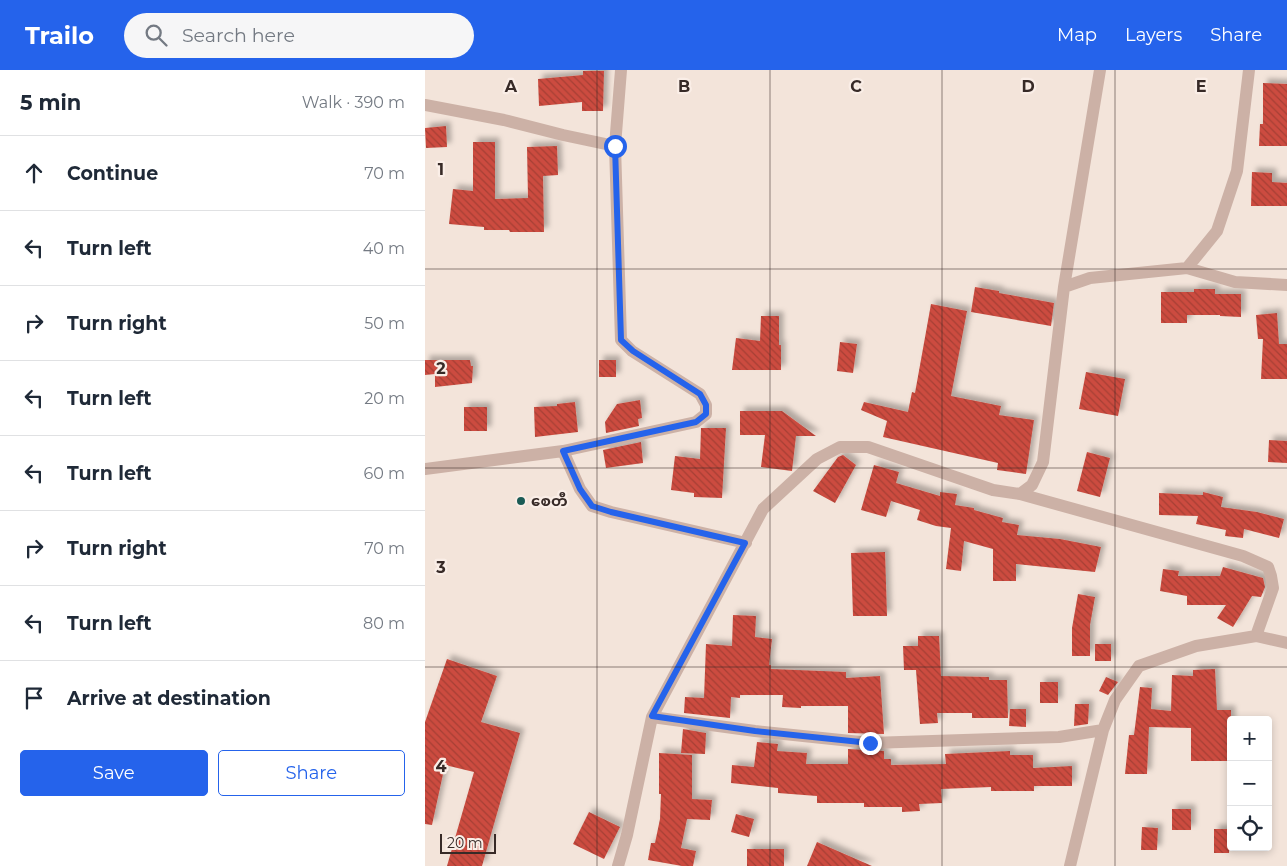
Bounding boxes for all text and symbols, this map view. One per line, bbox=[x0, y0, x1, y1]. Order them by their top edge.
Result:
search box bbox=[124, 13, 474, 58]
text: Trailo bbox=[25, 21, 94, 50]
icon: search bbox=[142, 21, 170, 49]
text: Search here bbox=[182, 24, 295, 47]
text: Map bbox=[1057, 24, 1097, 46]
text: Layers bbox=[1125, 24, 1182, 46]
text: Share bbox=[1210, 24, 1262, 46]
text: A bbox=[504, 77, 518, 96]
text: B bbox=[678, 77, 690, 96]
text: C bbox=[850, 77, 862, 96]
text: D bbox=[1021, 77, 1035, 96]
text: E bbox=[1196, 77, 1206, 96]
text: 5 min bbox=[20, 90, 81, 115]
text: Walk · 390 m bbox=[302, 93, 405, 112]
route start bbox=[604, 135, 627, 158]
icon: ahead bbox=[20, 159, 48, 187]
text: 1 bbox=[438, 160, 444, 179]
text: Continue bbox=[67, 162, 158, 185]
text: 70 m bbox=[364, 164, 405, 183]
icon: left bbox=[20, 234, 48, 262]
text: Turn left bbox=[67, 237, 152, 260]
text: 40 m bbox=[363, 239, 405, 258]
icon: right bbox=[20, 309, 48, 337]
text: Turn right bbox=[67, 312, 167, 335]
text: 50 m bbox=[364, 314, 405, 333]
text: 2 bbox=[436, 359, 446, 378]
icon: left bbox=[20, 384, 48, 412]
text: Turn left bbox=[67, 387, 152, 410]
text: 20 m bbox=[364, 389, 405, 408]
icon: left bbox=[20, 459, 48, 487]
text: Turn left bbox=[67, 462, 152, 485]
text: 60 m bbox=[363, 464, 405, 483]
place label: စေတီ bbox=[531, 491, 568, 510]
marker: စေတီ bbox=[515, 495, 527, 507]
icon: right bbox=[20, 534, 48, 562]
text: Turn right bbox=[67, 537, 167, 560]
text: 70 m bbox=[364, 539, 405, 558]
text: 3 bbox=[435, 558, 446, 577]
icon: left bbox=[20, 609, 48, 637]
text: Turn left bbox=[67, 612, 152, 635]
text: 80 m bbox=[363, 614, 405, 633]
icon: arrive bbox=[20, 684, 48, 712]
text: Arrive at destination bbox=[67, 687, 271, 710]
map controls bbox=[1227, 716, 1272, 851]
button: + bbox=[1227, 716, 1272, 761]
route end bbox=[859, 732, 882, 755]
button: Save bbox=[20, 750, 208, 796]
button: Share bbox=[218, 750, 405, 796]
text: 4 bbox=[435, 757, 447, 776]
button: − bbox=[1227, 761, 1272, 806]
button: locate bbox=[1227, 806, 1272, 851]
scale bar bbox=[440, 831, 496, 854]
text: 20 m bbox=[447, 834, 483, 852]

